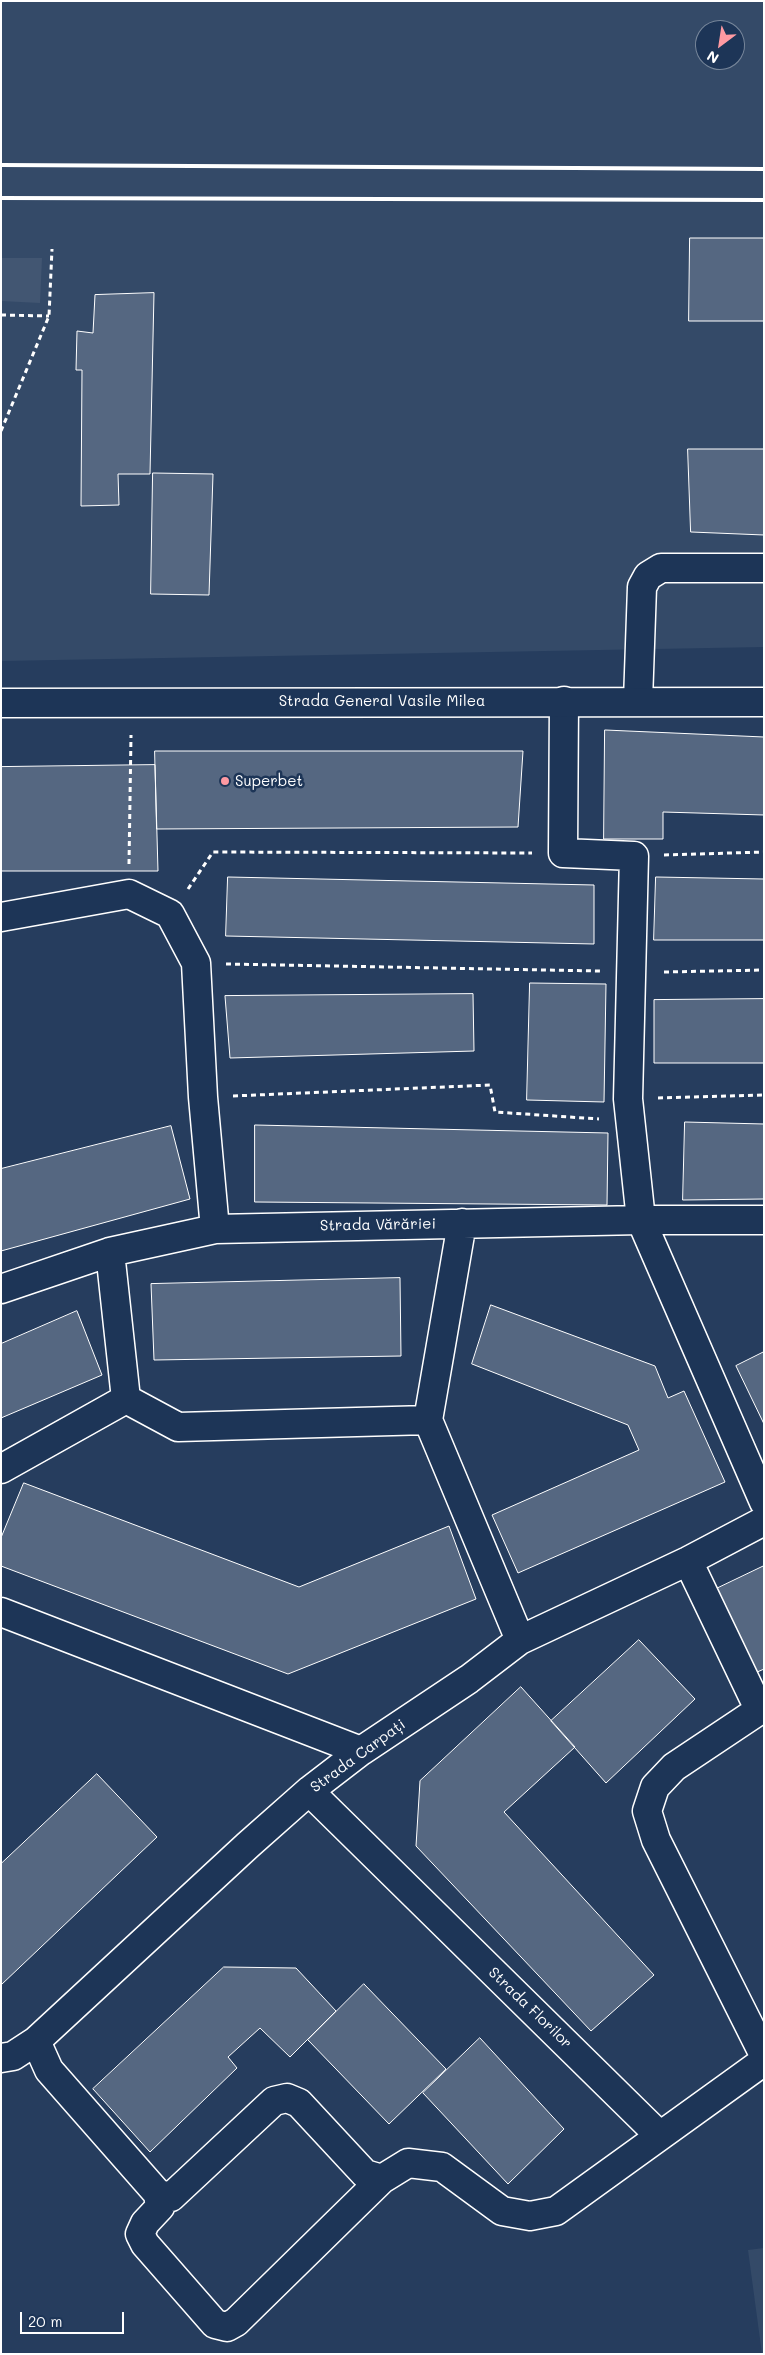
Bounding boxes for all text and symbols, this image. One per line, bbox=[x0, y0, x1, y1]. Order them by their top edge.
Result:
north arrow bbox=[695, 20, 745, 70]
text: N bbox=[703, 47, 722, 68]
street label: Strada General Vasile Milea bbox=[279, 692, 485, 710]
place label: Superbet bbox=[235, 772, 303, 790]
marker: Superbet bbox=[219, 775, 231, 787]
street label: Strada Vărăriei bbox=[320, 1215, 436, 1235]
street label: Strada Carpați bbox=[307, 1716, 409, 1796]
street label: Strada Florilor bbox=[485, 1964, 575, 2052]
scale bar bbox=[22, 2302, 126, 2334]
text: 20 m bbox=[28, 2311, 62, 2331]

